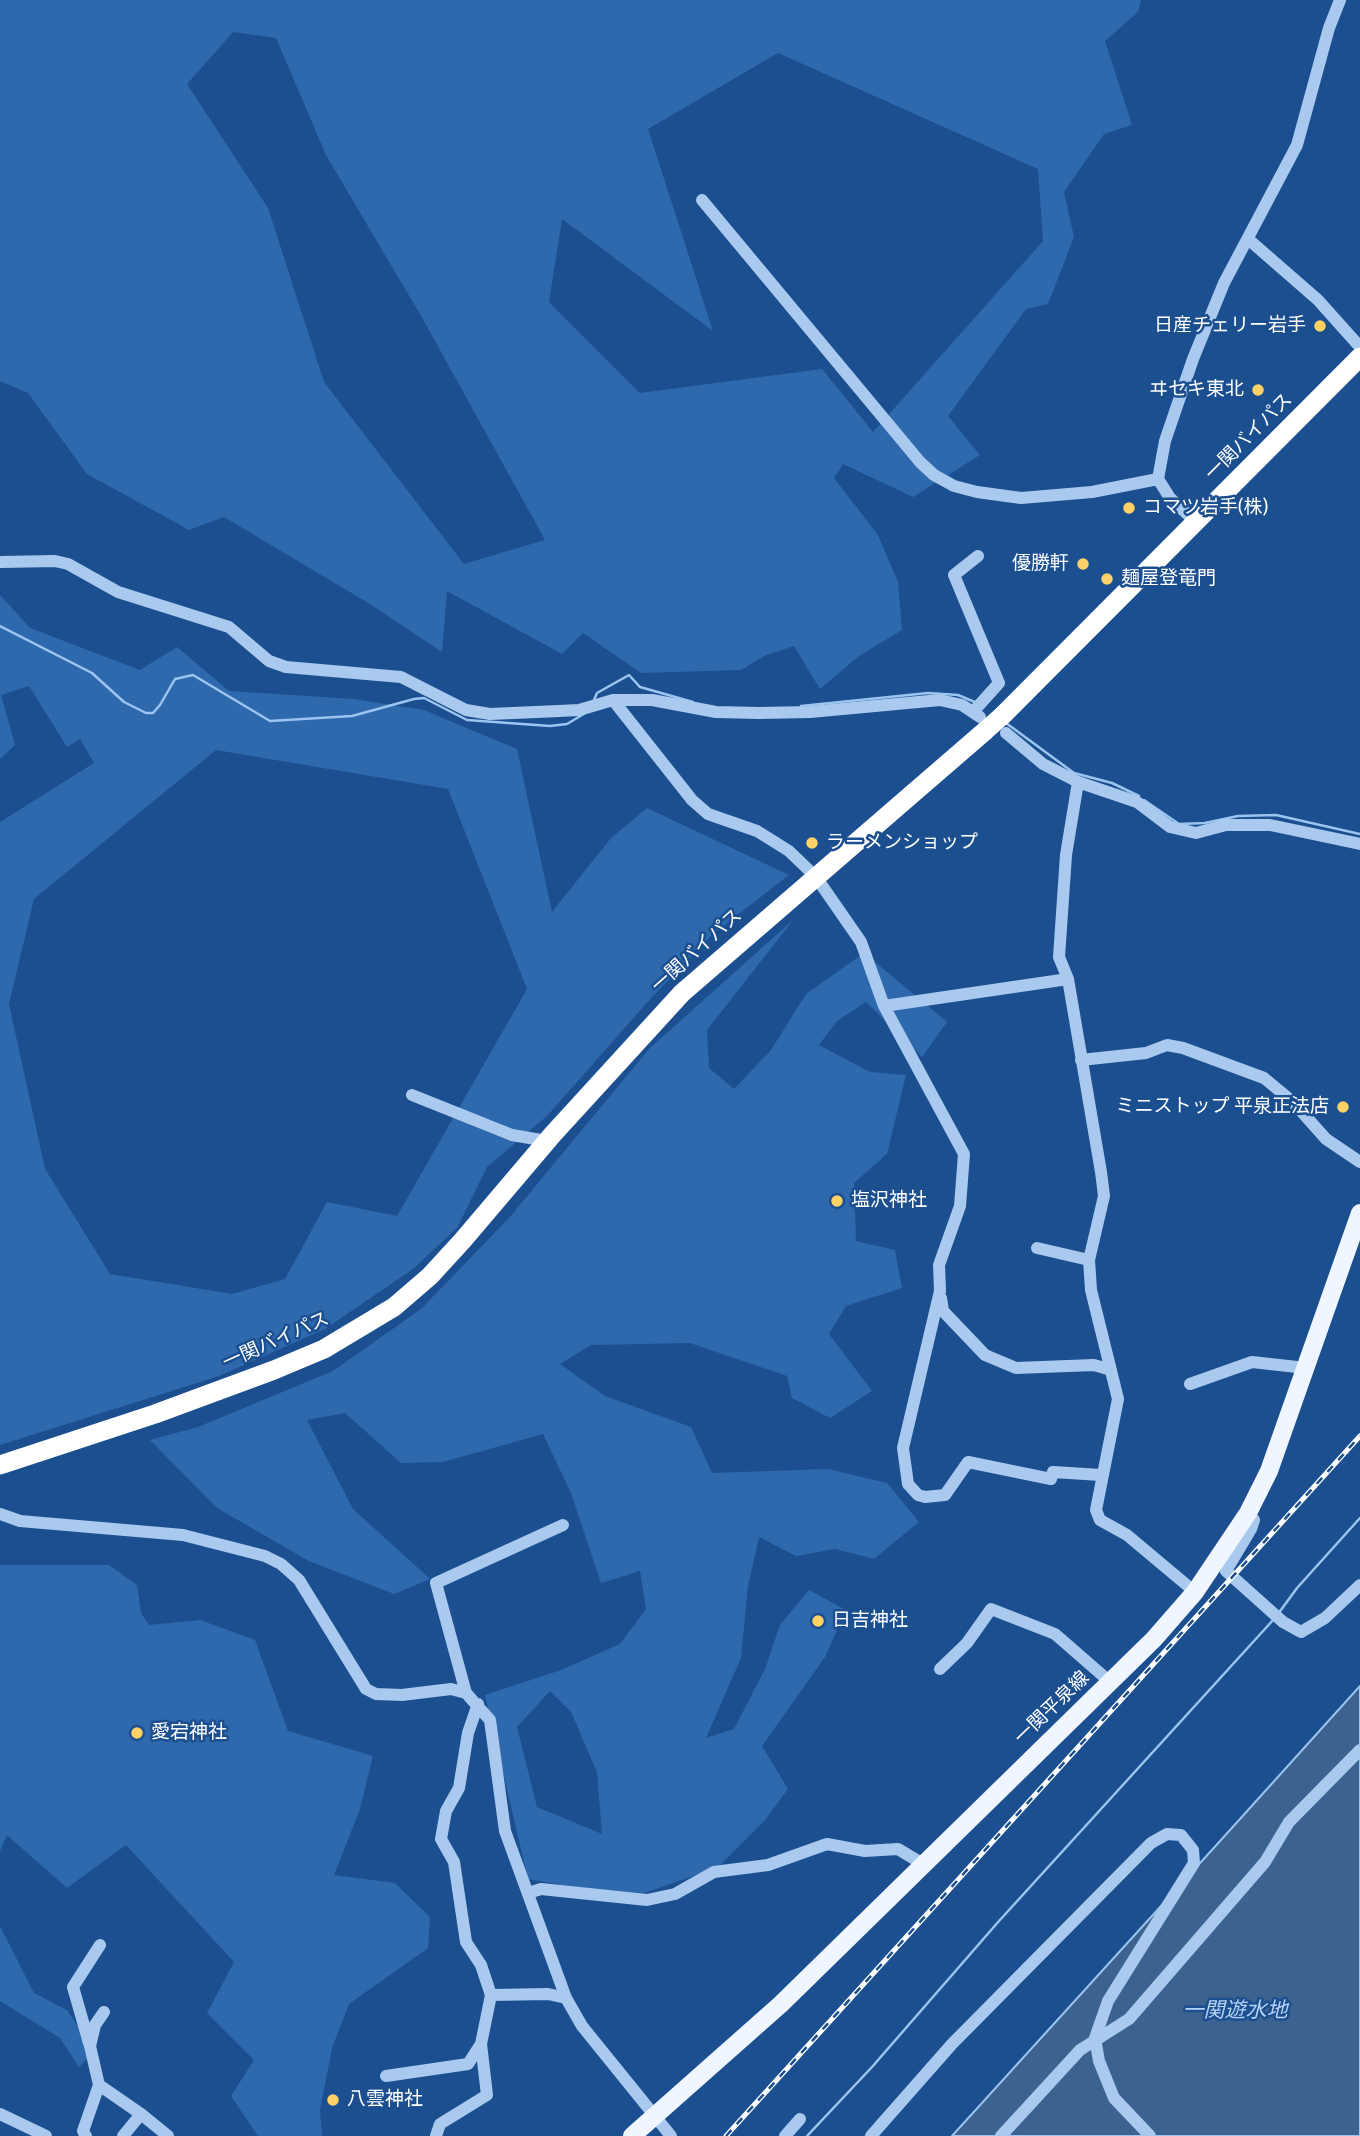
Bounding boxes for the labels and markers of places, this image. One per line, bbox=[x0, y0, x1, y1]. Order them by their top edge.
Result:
place label: 日産チェリー岩手 bbox=[1154, 315, 1306, 337]
marker: 日産チェリー岩手 bbox=[1312, 318, 1328, 334]
place label: ヰセキ東北 bbox=[1149, 379, 1244, 401]
marker: ヰセキ東北 bbox=[1250, 382, 1266, 398]
place label: コマツ岩手(株) bbox=[1143, 497, 1268, 519]
marker: コマツ岩手(株) bbox=[1121, 500, 1137, 516]
place label: 優勝軒 bbox=[1012, 553, 1069, 575]
marker: 優勝軒 bbox=[1075, 556, 1091, 572]
place label: 麺屋登竜門 bbox=[1121, 568, 1216, 590]
marker: 麺屋登竜門 bbox=[1099, 571, 1115, 587]
place label: ラーメンショップ bbox=[826, 832, 978, 854]
marker: ラーメンショップ bbox=[804, 835, 820, 851]
place label: ミニストップ 平泉正法店 bbox=[1116, 1096, 1329, 1118]
marker: ミニストップ 平泉正法店 bbox=[1335, 1099, 1351, 1115]
place label: 塩沢神社 bbox=[851, 1190, 927, 1212]
marker: 塩沢神社 bbox=[829, 1193, 845, 1209]
place label: 日吉神社 bbox=[832, 1610, 908, 1632]
marker: 日吉神社 bbox=[810, 1613, 826, 1629]
place label: 愛宕神社 bbox=[151, 1722, 227, 1744]
marker: 愛宕神社 bbox=[129, 1725, 145, 1741]
place label: 八雲神社 bbox=[347, 2089, 423, 2111]
marker: 八雲神社 bbox=[325, 2092, 341, 2108]

